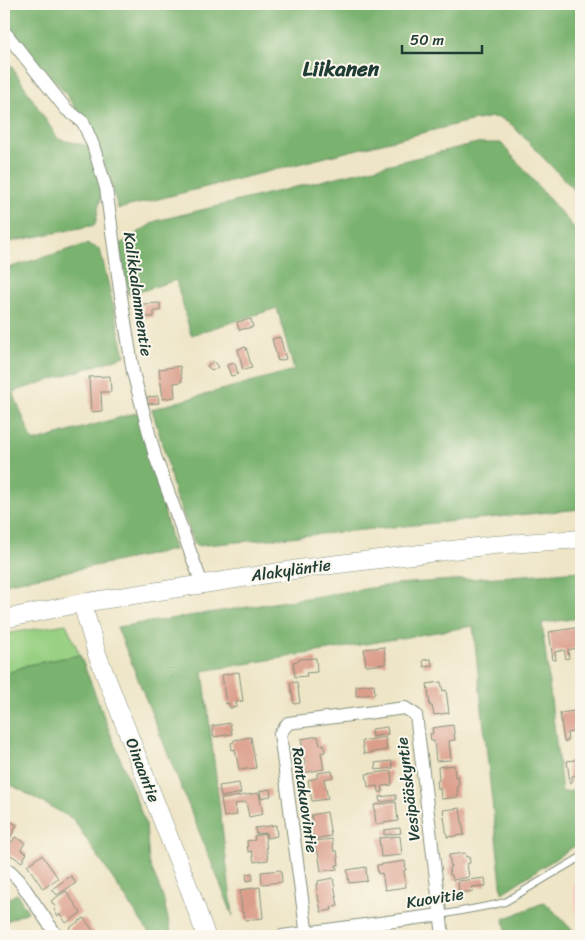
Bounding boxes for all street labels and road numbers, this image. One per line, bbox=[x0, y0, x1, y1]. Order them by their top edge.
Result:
street label: Kalikkalammentie bbox=[115, 230, 161, 358]
street label: Alakyläntie bbox=[248, 550, 333, 590]
street label: Oinaantie bbox=[117, 733, 169, 807]
street label: Vesipääskyntie bbox=[387, 735, 429, 843]
street label: Rantakuovintie bbox=[283, 745, 327, 855]
street label: Kuovitie bbox=[404, 879, 466, 917]

